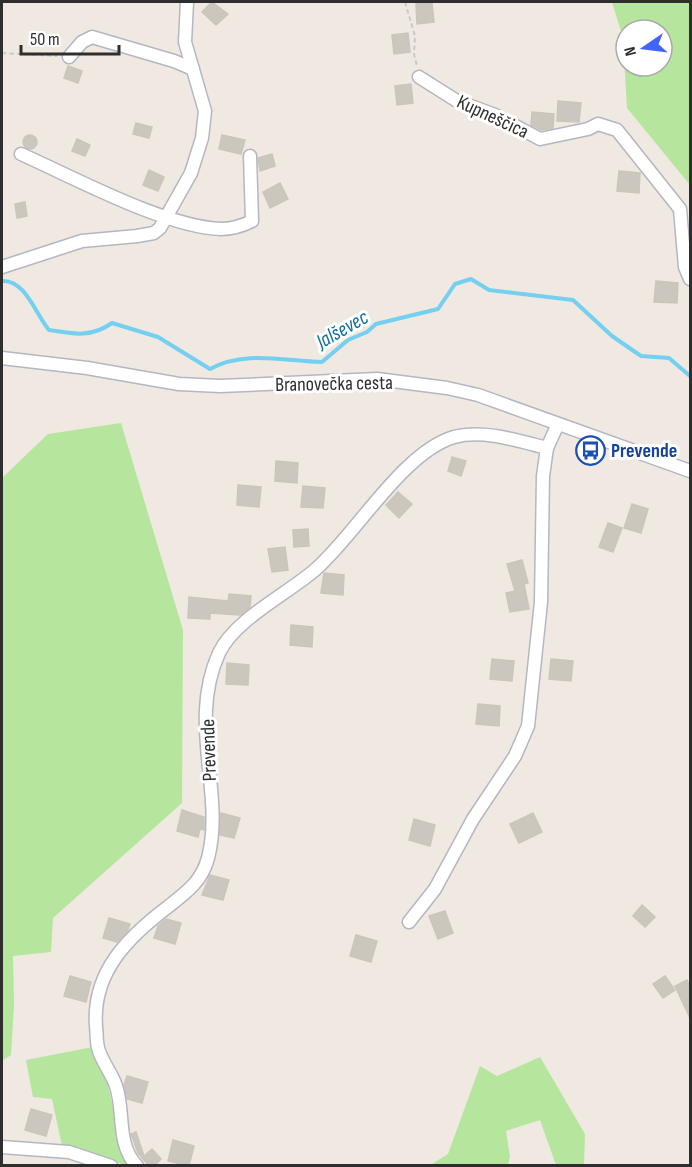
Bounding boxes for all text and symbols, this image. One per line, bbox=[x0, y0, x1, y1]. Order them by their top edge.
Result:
scale bar bbox=[21, 18, 118, 56]
north arrow bbox=[614, 18, 674, 78]
text: 50 m bbox=[30, 29, 60, 50]
text: N bbox=[621, 45, 641, 58]
street label: Kupneščica bbox=[453, 90, 532, 144]
water label: Jalševec bbox=[310, 304, 373, 355]
street label: Branovečka cesta bbox=[275, 371, 393, 397]
bus stop icon: Prevende bbox=[574, 434, 606, 466]
place label: Prevende bbox=[611, 439, 677, 463]
street label: Prevende bbox=[196, 718, 222, 782]

